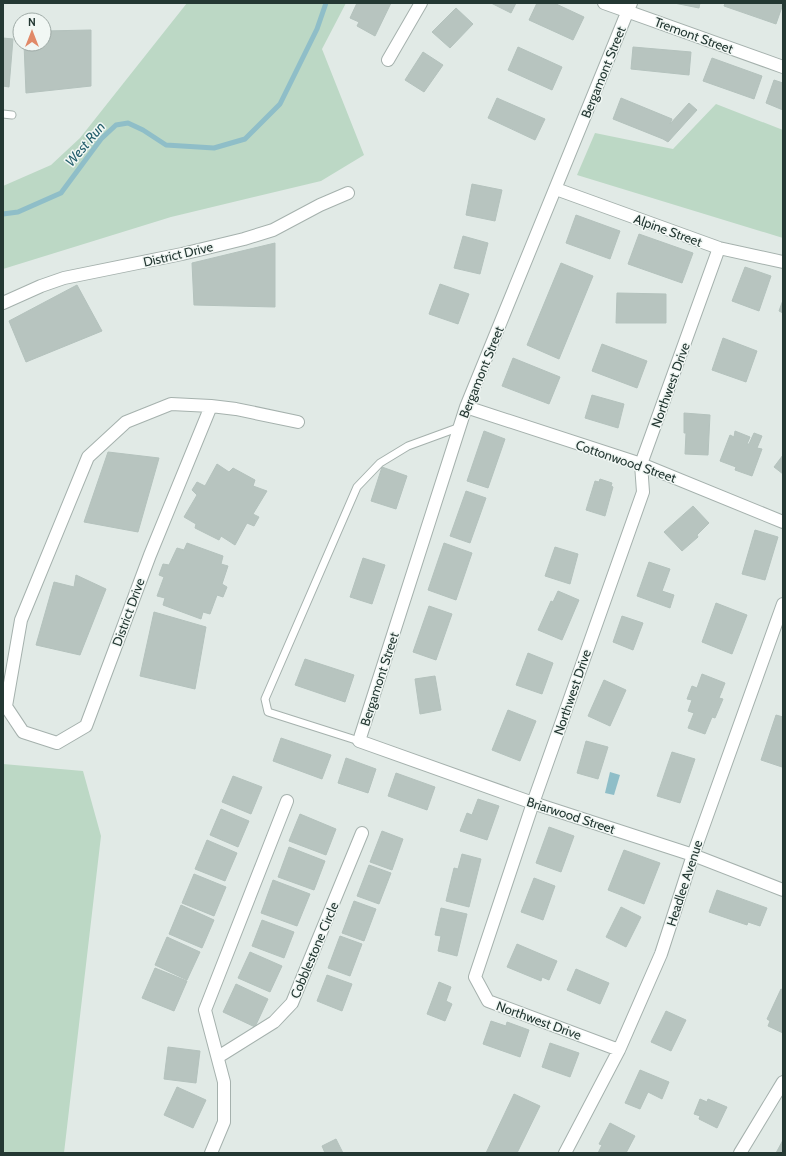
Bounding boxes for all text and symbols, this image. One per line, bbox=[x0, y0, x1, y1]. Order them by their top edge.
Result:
north arrow bbox=[12, 12, 52, 52]
street label: Tremont Street bbox=[652, 13, 736, 57]
text: N bbox=[28, 15, 36, 29]
street label: Bergamont Street bbox=[577, 23, 629, 120]
water label: West Run bbox=[61, 118, 109, 170]
street label: Alpine Street bbox=[632, 210, 705, 250]
street label: District Drive bbox=[142, 238, 215, 270]
street label: Bergamont Street bbox=[455, 323, 507, 420]
street label: Northwest Drive bbox=[647, 340, 693, 430]
street label: Cottonwood Street bbox=[574, 436, 679, 486]
street label: District Drive bbox=[108, 576, 148, 648]
street label: Bergamont Street bbox=[356, 630, 402, 728]
street label: Northwest Drive bbox=[550, 647, 594, 737]
street label: Briarwood Street bbox=[525, 793, 618, 837]
street label: Headlee Avenue bbox=[663, 838, 706, 928]
street label: Cobblestone Circle bbox=[286, 899, 342, 1001]
street label: Northwest Drive bbox=[494, 997, 584, 1043]

